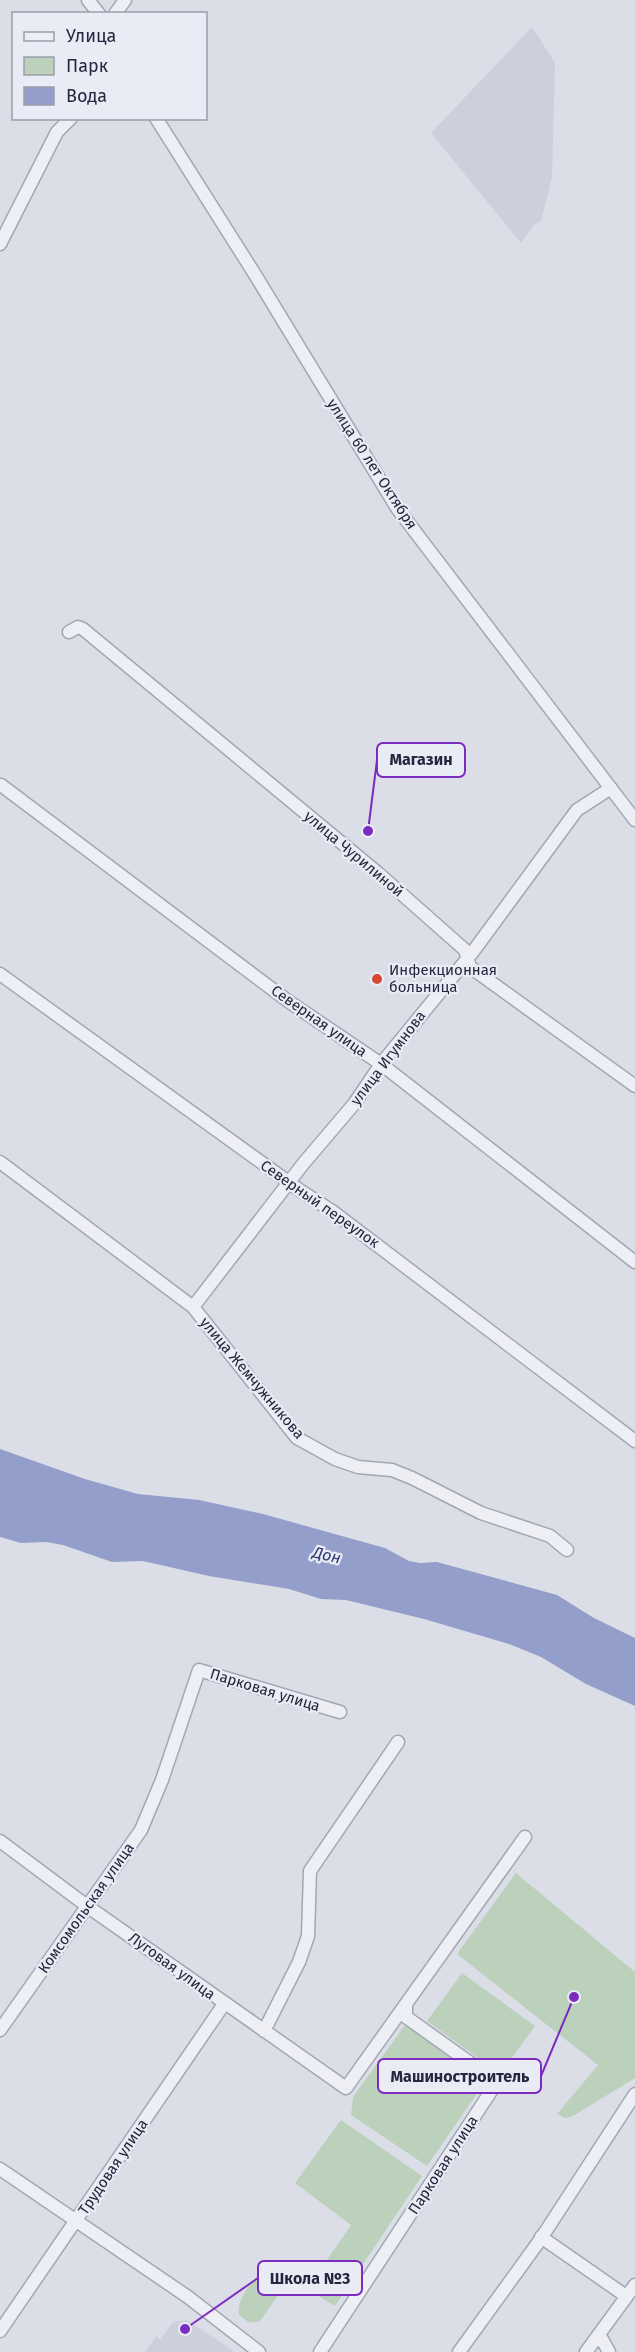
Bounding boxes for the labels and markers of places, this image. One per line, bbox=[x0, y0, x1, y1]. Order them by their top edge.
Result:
callout: Магазин bbox=[377, 743, 465, 777]
place label: Инфекционная больница bbox=[389, 961, 497, 996]
marker: Инфекционная больница bbox=[370, 972, 384, 986]
callout: Машиностроитель bbox=[378, 2059, 541, 2093]
callout: Школа №3 bbox=[258, 2261, 362, 2295]

